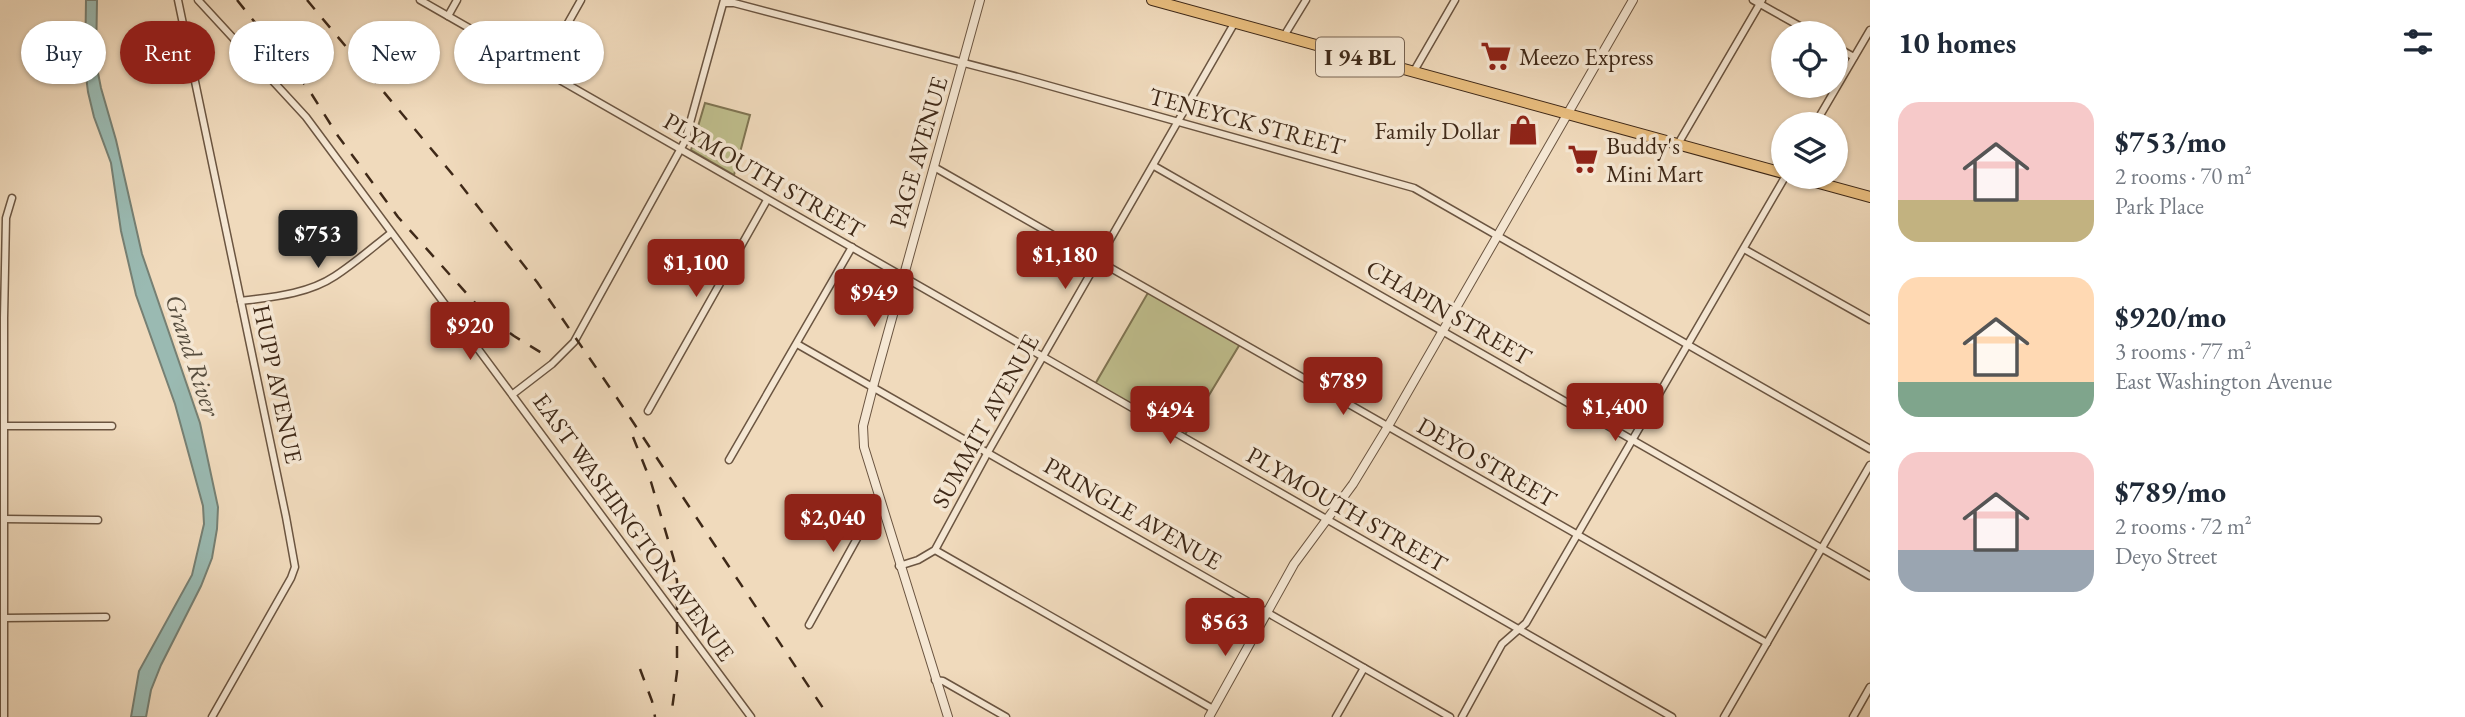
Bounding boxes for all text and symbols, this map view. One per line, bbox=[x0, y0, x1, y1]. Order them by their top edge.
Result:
chip: Buy bbox=[21, 21, 106, 84]
chip: Rent bbox=[120, 21, 215, 84]
chip: Filters bbox=[229, 21, 334, 84]
chip: New bbox=[348, 21, 440, 84]
chip: Apartment bbox=[454, 21, 604, 84]
map controls bbox=[1771, 21, 1848, 189]
button: locate bbox=[1771, 21, 1848, 98]
text: 10 homes bbox=[1898, 23, 2016, 62]
icon: filters bbox=[2399, 23, 2437, 61]
road number: I 94 BL bbox=[1316, 38, 1404, 76]
supermarket icon: Meezo Express bbox=[1479, 39, 1513, 73]
place label: Meezo Express bbox=[1519, 41, 1654, 72]
street label: PAGE AVENUE bbox=[882, 73, 954, 231]
street label: TENEYCK STREET bbox=[1146, 80, 1349, 162]
street label: PLYMOUTH STREET bbox=[658, 105, 871, 246]
button: layers bbox=[1771, 112, 1848, 189]
shop icon: Family Dollar bbox=[1506, 113, 1540, 147]
place label: Family Dollar bbox=[1375, 115, 1500, 146]
text: $753/mo bbox=[2115, 122, 2226, 161]
place label: Buddy's Mini Mart bbox=[1606, 130, 1704, 189]
icon: home bbox=[1954, 130, 2038, 214]
supermarket icon: Buddy's Mini Mart bbox=[1566, 142, 1600, 176]
text: 2 rooms · 70 m² bbox=[2115, 161, 2252, 191]
text: Park Place bbox=[2115, 191, 2204, 221]
pin: $753 bbox=[277, 210, 359, 270]
text: $753 bbox=[294, 218, 342, 248]
pin: $1,180 bbox=[1008, 232, 1122, 291]
text: $1,180 bbox=[1033, 239, 1097, 269]
pin: $1,100 bbox=[639, 240, 753, 299]
text: $1,100 bbox=[664, 247, 728, 277]
street label: CHAPIN STREET bbox=[1361, 252, 1538, 372]
pin: $949 bbox=[833, 270, 915, 329]
text: $949 bbox=[850, 277, 898, 307]
water label: Grand River bbox=[157, 290, 229, 421]
text: $920/mo bbox=[2115, 297, 2226, 336]
street label: HUPP AVENUE bbox=[246, 302, 310, 466]
pin: $920 bbox=[429, 302, 511, 362]
icon: home bbox=[1954, 305, 2038, 389]
text: $920 bbox=[446, 310, 494, 340]
street label: SUMMIT AVENUE bbox=[924, 329, 1046, 513]
text: 3 rooms · 77 m² bbox=[2115, 336, 2252, 366]
pin: $789 bbox=[1302, 358, 1384, 417]
text: $789 bbox=[1319, 365, 1367, 395]
text: East Washington Avenue bbox=[2115, 366, 2332, 396]
pin: $1,400 bbox=[1558, 384, 1672, 443]
pin: $494 bbox=[1129, 386, 1211, 446]
street label: EAST WASHINGTON AVENUE bbox=[526, 387, 742, 667]
text: $1,400 bbox=[1583, 391, 1647, 421]
text: $494 bbox=[1146, 394, 1194, 424]
street label: DEYO STREET bbox=[1412, 410, 1563, 515]
street label: PLYMOUTH STREET bbox=[1241, 439, 1454, 580]
street label: PRINGLE AVENUE bbox=[1038, 449, 1228, 577]
text: $789/mo bbox=[2115, 472, 2226, 511]
icon: home bbox=[1954, 480, 2038, 564]
pin: $2,040 bbox=[776, 494, 890, 554]
text: $2,040 bbox=[801, 502, 865, 532]
text: 2 rooms · 72 m² bbox=[2115, 511, 2252, 541]
text: Deyo Street bbox=[2115, 541, 2217, 571]
pin: $563 bbox=[1184, 598, 1266, 658]
text: $563 bbox=[1201, 606, 1249, 636]

